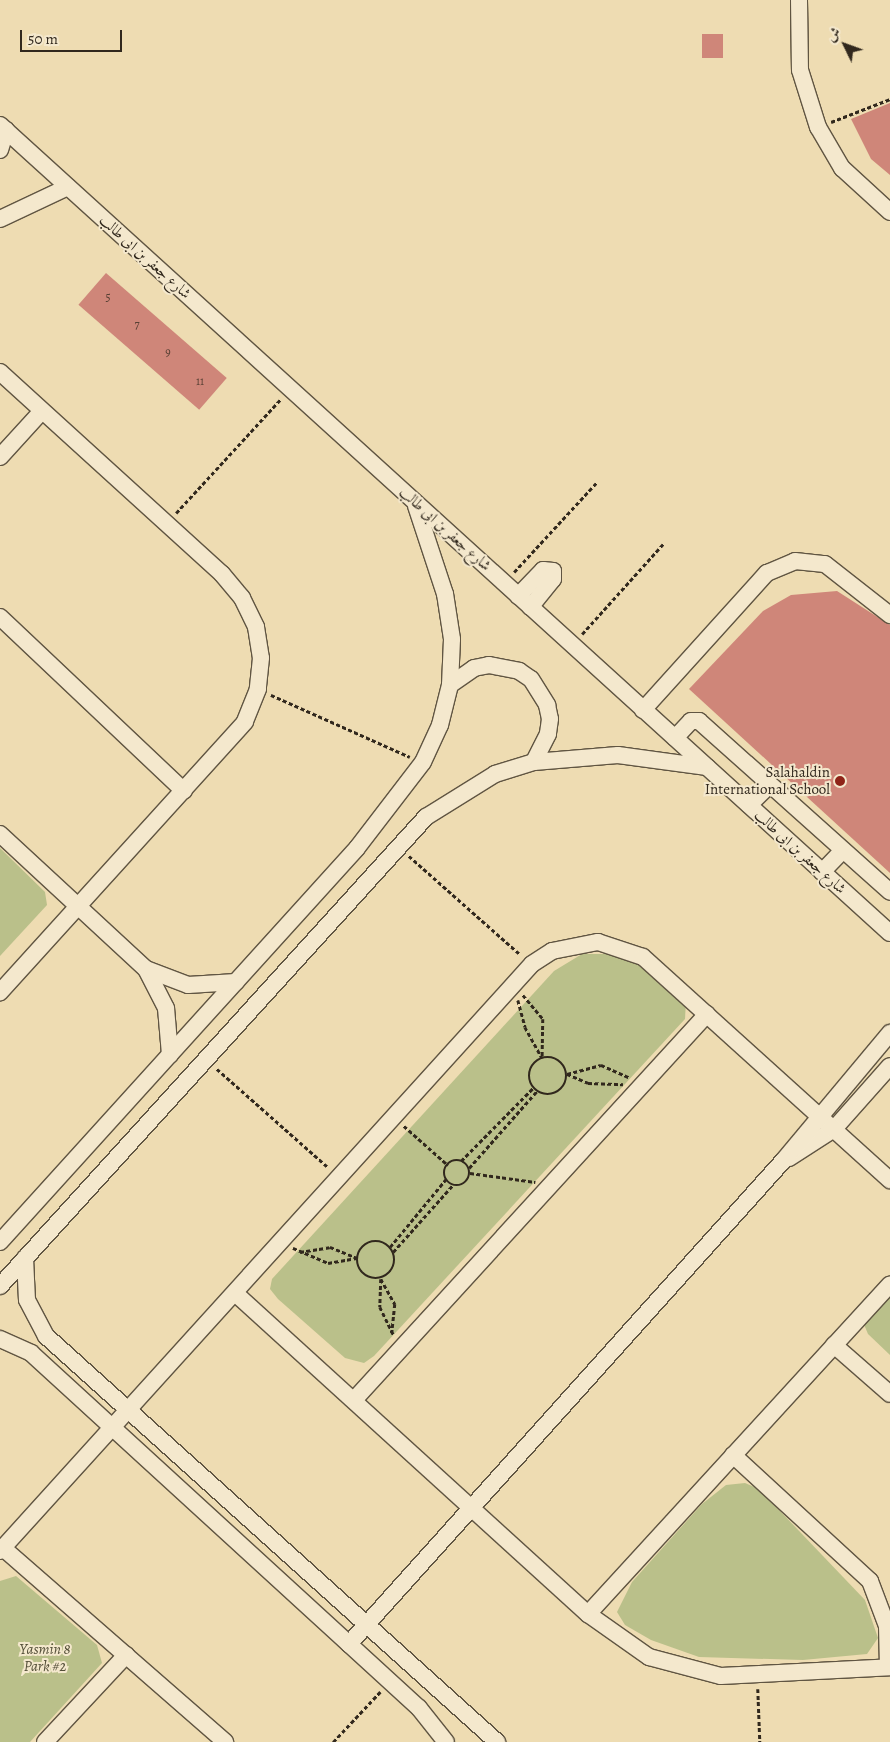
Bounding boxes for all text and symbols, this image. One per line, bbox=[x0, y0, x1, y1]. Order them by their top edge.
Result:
scale bar bbox=[22, 20, 125, 52]
north arrow bbox=[820, 20, 870, 70]
text: ش bbox=[822, 23, 845, 46]
text: 50 m bbox=[28, 29, 58, 49]
street label: شارع جعفر بن ابى طالب bbox=[95, 211, 195, 303]
house number: 5 bbox=[105, 291, 111, 305]
house number: 7 bbox=[134, 318, 140, 332]
house number: 9 bbox=[165, 346, 171, 360]
house number: 11 bbox=[196, 375, 204, 389]
street label: شارع جعفر بن ابى طالب bbox=[395, 483, 495, 575]
place label: Salahaldin International School bbox=[705, 763, 830, 798]
marker: Salahaldin International School bbox=[834, 775, 846, 787]
street label: شارع جعفر بن ابى طالب bbox=[750, 806, 850, 898]
park label: Yasmin 8 Park #2 bbox=[19, 1640, 71, 1675]

